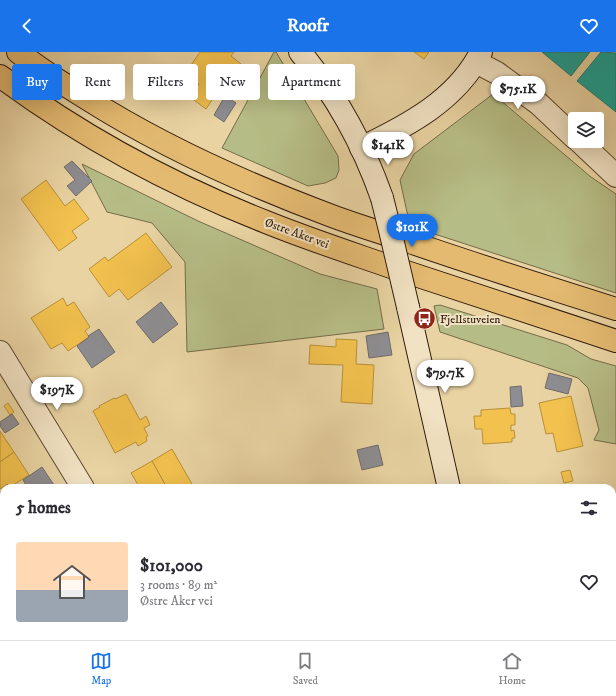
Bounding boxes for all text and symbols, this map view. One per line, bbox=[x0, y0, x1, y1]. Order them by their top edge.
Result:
icon: back bbox=[16, 15, 38, 37]
text: Roofr bbox=[287, 15, 329, 37]
icon: heart bbox=[578, 15, 600, 37]
chip: Buy bbox=[12, 64, 62, 100]
chip: Rent bbox=[70, 64, 125, 100]
chip: Filters bbox=[133, 64, 198, 100]
chip: New bbox=[206, 64, 260, 100]
chip: Apartment bbox=[268, 64, 355, 100]
pin: $75.1K bbox=[485, 76, 551, 110]
text: $75.1K bbox=[500, 81, 536, 97]
map controls bbox=[568, 112, 604, 148]
button: layers bbox=[568, 112, 604, 148]
pin: $141K bbox=[360, 132, 416, 166]
text: $141K bbox=[371, 137, 405, 153]
pin: $101K bbox=[384, 214, 440, 248]
street label: Østre Aker vei bbox=[263, 215, 331, 252]
text: $101K bbox=[396, 219, 428, 235]
bus stop icon: Fjellstuveien bbox=[411, 306, 437, 332]
place label: Fjellstuveien bbox=[440, 312, 501, 327]
pin: $79.7K bbox=[412, 360, 478, 394]
text: $79.7K bbox=[426, 365, 464, 381]
pin: $197K bbox=[29, 377, 85, 411]
text: $197K bbox=[40, 382, 74, 398]
text: 5 homes bbox=[16, 497, 71, 519]
icon: filters bbox=[578, 497, 600, 519]
text: $101,000 bbox=[140, 555, 203, 577]
icon: home bbox=[48, 558, 96, 606]
icon: heart bbox=[578, 571, 600, 593]
text: 3 rooms · 89 m² bbox=[140, 577, 217, 593]
text: Østre Aker vei bbox=[140, 593, 213, 609]
tab: Map bbox=[90, 650, 112, 688]
tab: Saved bbox=[293, 650, 318, 688]
tab: Home bbox=[499, 650, 526, 688]

